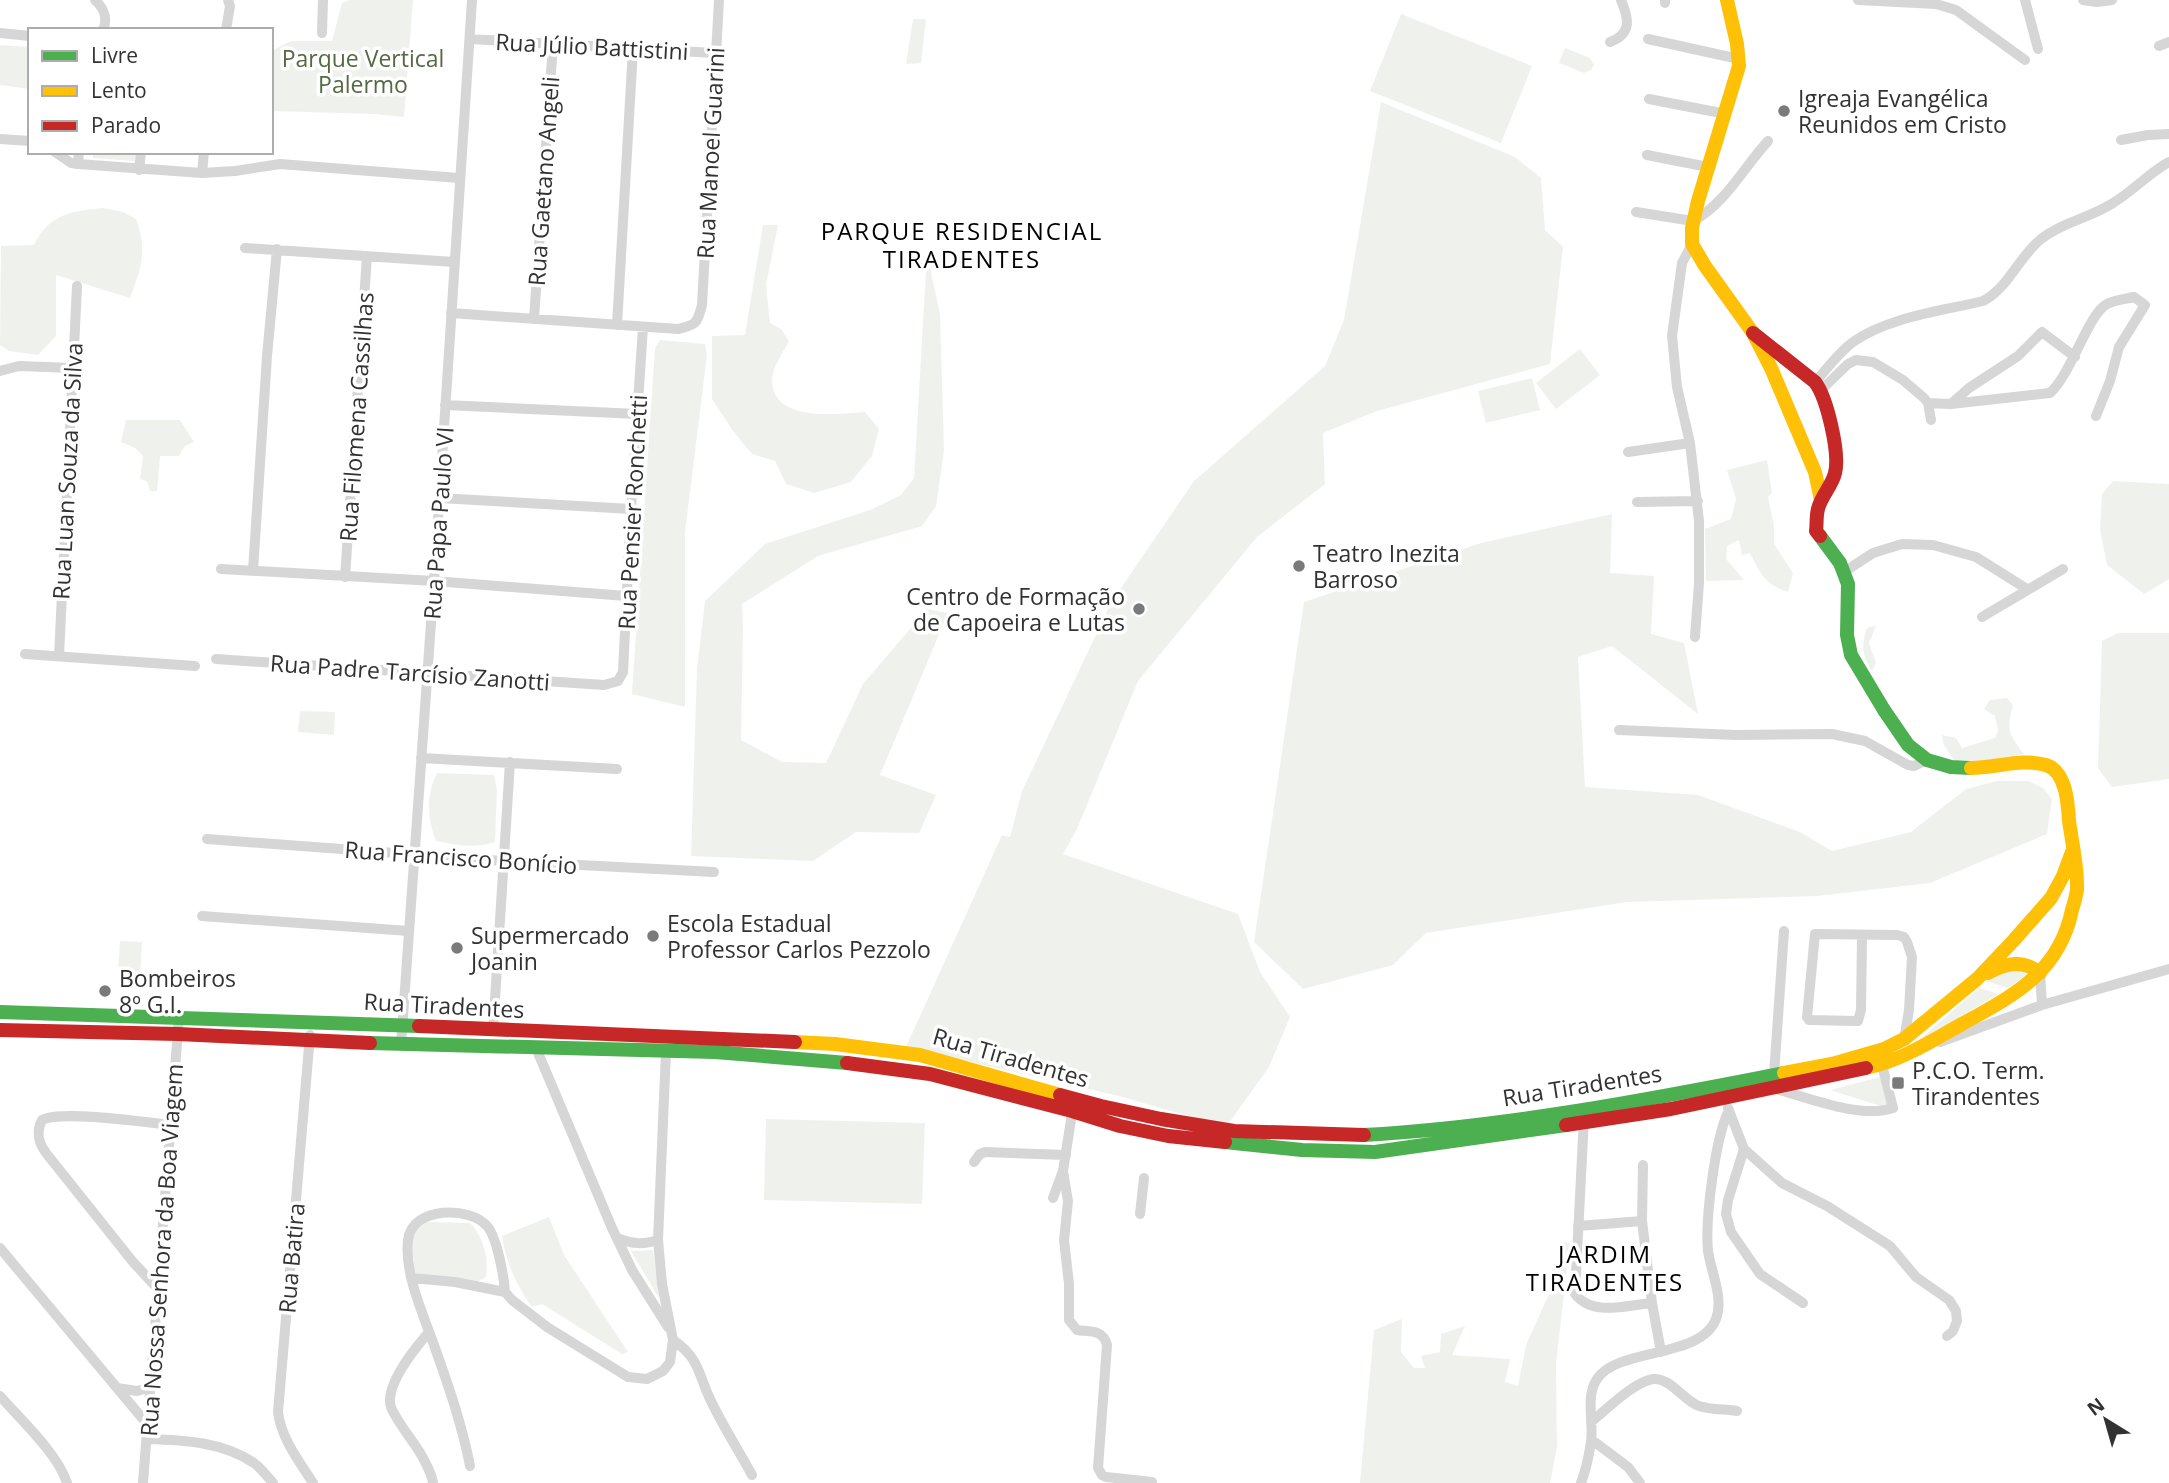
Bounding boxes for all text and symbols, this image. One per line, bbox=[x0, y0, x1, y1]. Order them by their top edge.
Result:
street label: Rua Júlio Battistini bbox=[495, 25, 689, 67]
legend bbox=[28, 28, 273, 154]
text: Livre bbox=[91, 41, 138, 69]
park label: Parque Vertical Palermo bbox=[282, 42, 444, 100]
street label: Rua Manoel Guarini bbox=[688, 46, 732, 260]
street label: Rua Gaetano Angeli bbox=[520, 75, 566, 287]
text: Lento bbox=[91, 76, 147, 104]
place label: Igreaja Evangélica Reunidos em Cristo bbox=[1798, 82, 2007, 140]
marker: Igreaja Evangélica Reunidos em Cristo bbox=[1776, 103, 1792, 119]
text: Parado bbox=[91, 111, 161, 139]
district label: PARQUE RESIDENCIAL TIRADENTES bbox=[821, 214, 1103, 275]
street label: Rua Filomena Cassilhas bbox=[331, 291, 381, 543]
street label: Rua Luan Souza da Silva bbox=[44, 342, 90, 600]
street label: Rua Pensier Ronchetti bbox=[610, 394, 654, 630]
street label: Rua Papa Paulo VI bbox=[415, 426, 461, 620]
place label: Teatro Inezita Barroso bbox=[1313, 537, 1460, 595]
marker: Teatro Inezita Barroso bbox=[1291, 558, 1307, 574]
place label: Centro de Formação de Capoeira e Lutas bbox=[906, 580, 1125, 638]
marker: Centro de Formação de Capoeira e Lutas bbox=[1131, 601, 1147, 617]
street label: Rua Padre Tarcísio Zanotti bbox=[269, 646, 551, 698]
street label: Rua Francisco Bonício bbox=[344, 833, 578, 881]
place label: Escola Estadual Professor Carlos Pezzolo bbox=[667, 907, 931, 965]
place label: Supermercado Joanin bbox=[469, 919, 629, 977]
marker: Escola Estadual Professor Carlos Pezzolo bbox=[645, 928, 661, 944]
marker: Supermercado Joanin bbox=[449, 940, 465, 956]
place label: Bombeiros 8º G.I. bbox=[119, 962, 236, 1020]
marker: Bombeiros 8º G.I. bbox=[97, 983, 113, 999]
street label: Rua Tiradentes bbox=[363, 985, 525, 1025]
street label: Rua Tiradentes bbox=[929, 1019, 1093, 1095]
place label: P.C.O. Term. Tirandentes bbox=[1912, 1054, 2045, 1112]
street label: Rua Tiradentes bbox=[1500, 1057, 1664, 1113]
street label: Rua Nossa Senhora da Boa Viagem bbox=[132, 1062, 190, 1438]
marker: P.C.O. Term. Tirandentes bbox=[1890, 1075, 1906, 1091]
street label: Rua Batira bbox=[270, 1201, 312, 1315]
district label: JARDIM TIRADENTES bbox=[1526, 1237, 1684, 1298]
north arrow bbox=[2071, 1385, 2141, 1455]
text: N bbox=[2082, 1391, 2110, 1421]

